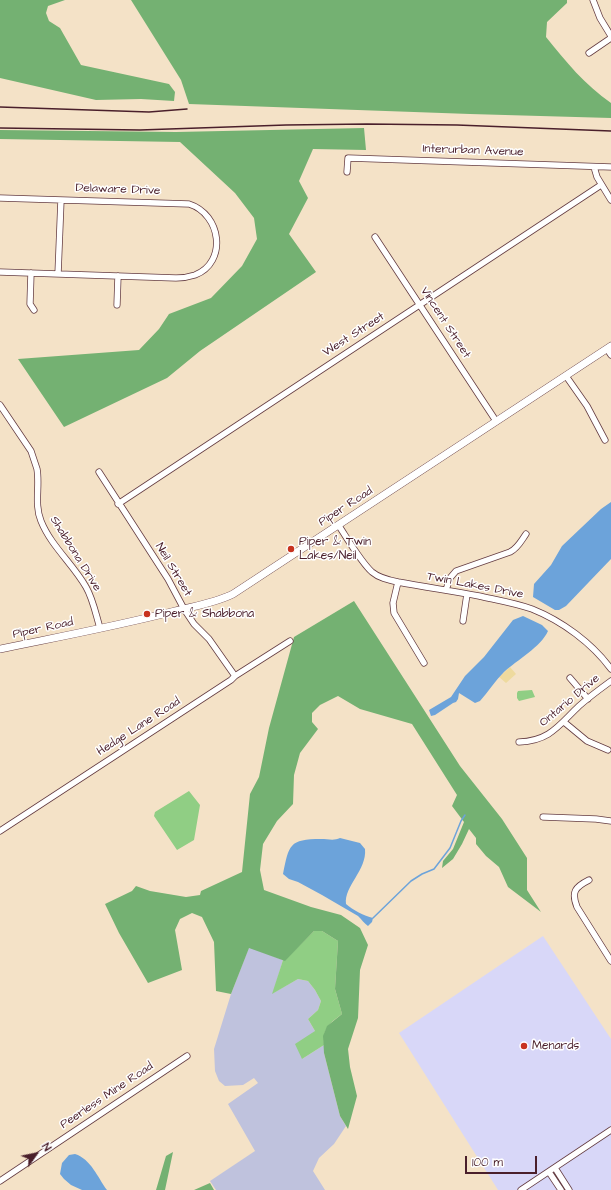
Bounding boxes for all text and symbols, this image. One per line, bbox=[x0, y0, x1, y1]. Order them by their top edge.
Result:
street label: Interurban Avenue bbox=[422, 142, 524, 160]
street label: Delaware Drive bbox=[75, 181, 161, 199]
street label: Vincent Street bbox=[417, 285, 473, 361]
street label: West Street bbox=[321, 310, 387, 360]
street label: Piper Road bbox=[316, 484, 376, 530]
street label: Shabbona Drive bbox=[46, 514, 104, 594]
place label: Piper & Twin Lakes/Neil bbox=[299, 535, 371, 563]
street label: Neil Street bbox=[151, 541, 195, 599]
marker: Piper & Twin Lakes/Neil bbox=[286, 544, 296, 554]
street label: Twin Lakes Drive bbox=[426, 570, 524, 602]
place label: Piper & Shabbona bbox=[155, 607, 254, 621]
marker: Piper & Shabbona bbox=[142, 609, 152, 619]
street label: Piper Road bbox=[11, 616, 75, 642]
street label: Ontario Drive bbox=[537, 672, 603, 730]
street label: Hedge Lane Road bbox=[95, 695, 183, 759]
place label: Menards bbox=[532, 1039, 579, 1053]
marker: Menards bbox=[519, 1041, 529, 1051]
street label: Peerless Mine Road bbox=[58, 1060, 156, 1132]
north arrow bbox=[16, 1134, 56, 1174]
text: N bbox=[38, 1140, 55, 1154]
scale bar bbox=[467, 1148, 539, 1174]
text: 100 m bbox=[472, 1154, 503, 1171]

